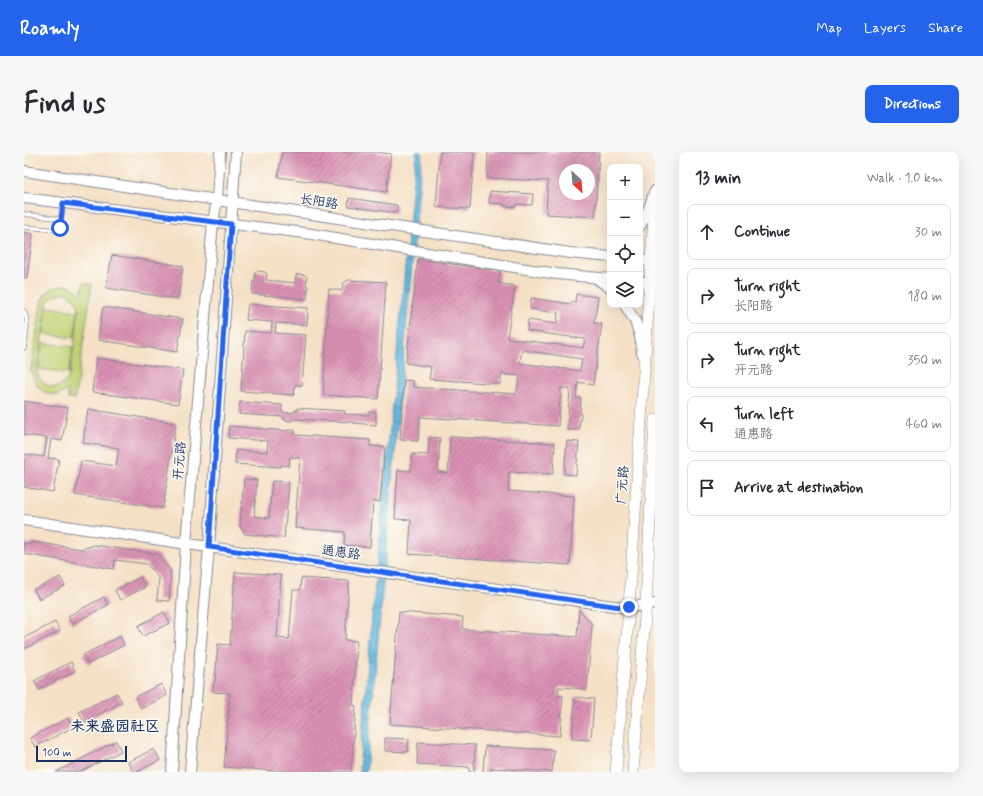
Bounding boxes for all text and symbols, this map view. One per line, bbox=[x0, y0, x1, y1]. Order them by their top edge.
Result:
text: Roamly bbox=[20, 16, 79, 41]
text: Map bbox=[816, 19, 842, 37]
text: Layers bbox=[864, 19, 906, 37]
text: Share bbox=[928, 19, 963, 37]
button: Directions bbox=[865, 85, 959, 123]
text: Find us bbox=[24, 86, 105, 123]
north arrow bbox=[559, 164, 595, 200]
map controls bbox=[607, 164, 643, 308]
button: + bbox=[607, 164, 643, 200]
text: 13 min bbox=[695, 167, 741, 189]
text: Walk · 1.0 km bbox=[867, 170, 943, 187]
street label: 长阳路 bbox=[298, 191, 340, 213]
button: − bbox=[607, 200, 643, 236]
route start bbox=[51, 219, 69, 237]
icon: ahead bbox=[696, 221, 718, 243]
text: Continue bbox=[734, 222, 790, 242]
text: 30 m bbox=[915, 224, 942, 241]
button: locate bbox=[607, 236, 643, 272]
button: layers bbox=[607, 272, 643, 308]
text: Turn right bbox=[734, 277, 801, 297]
icon: right bbox=[696, 285, 718, 307]
text: 180 m bbox=[907, 288, 942, 305]
text: 长阳路 bbox=[734, 298, 773, 315]
text: Turn right bbox=[734, 341, 801, 361]
icon: right bbox=[696, 349, 718, 371]
text: 350 m bbox=[908, 352, 942, 369]
text: 开元路 bbox=[734, 362, 773, 379]
text: Turn left bbox=[734, 405, 794, 425]
icon: left bbox=[696, 413, 718, 435]
text: 460 m bbox=[906, 416, 942, 433]
text: 通惠路 bbox=[734, 426, 773, 443]
street label: 开元路 bbox=[170, 441, 190, 481]
street label: 广元路 bbox=[613, 465, 633, 505]
icon: arrive bbox=[696, 477, 718, 499]
text: Arrive at destination bbox=[734, 478, 863, 498]
street label: 通惠路 bbox=[320, 542, 362, 564]
route end bbox=[620, 598, 638, 616]
district label: 未来盛园社区 bbox=[70, 717, 160, 737]
scale bar bbox=[36, 744, 127, 763]
text: 100 m bbox=[42, 746, 72, 760]

